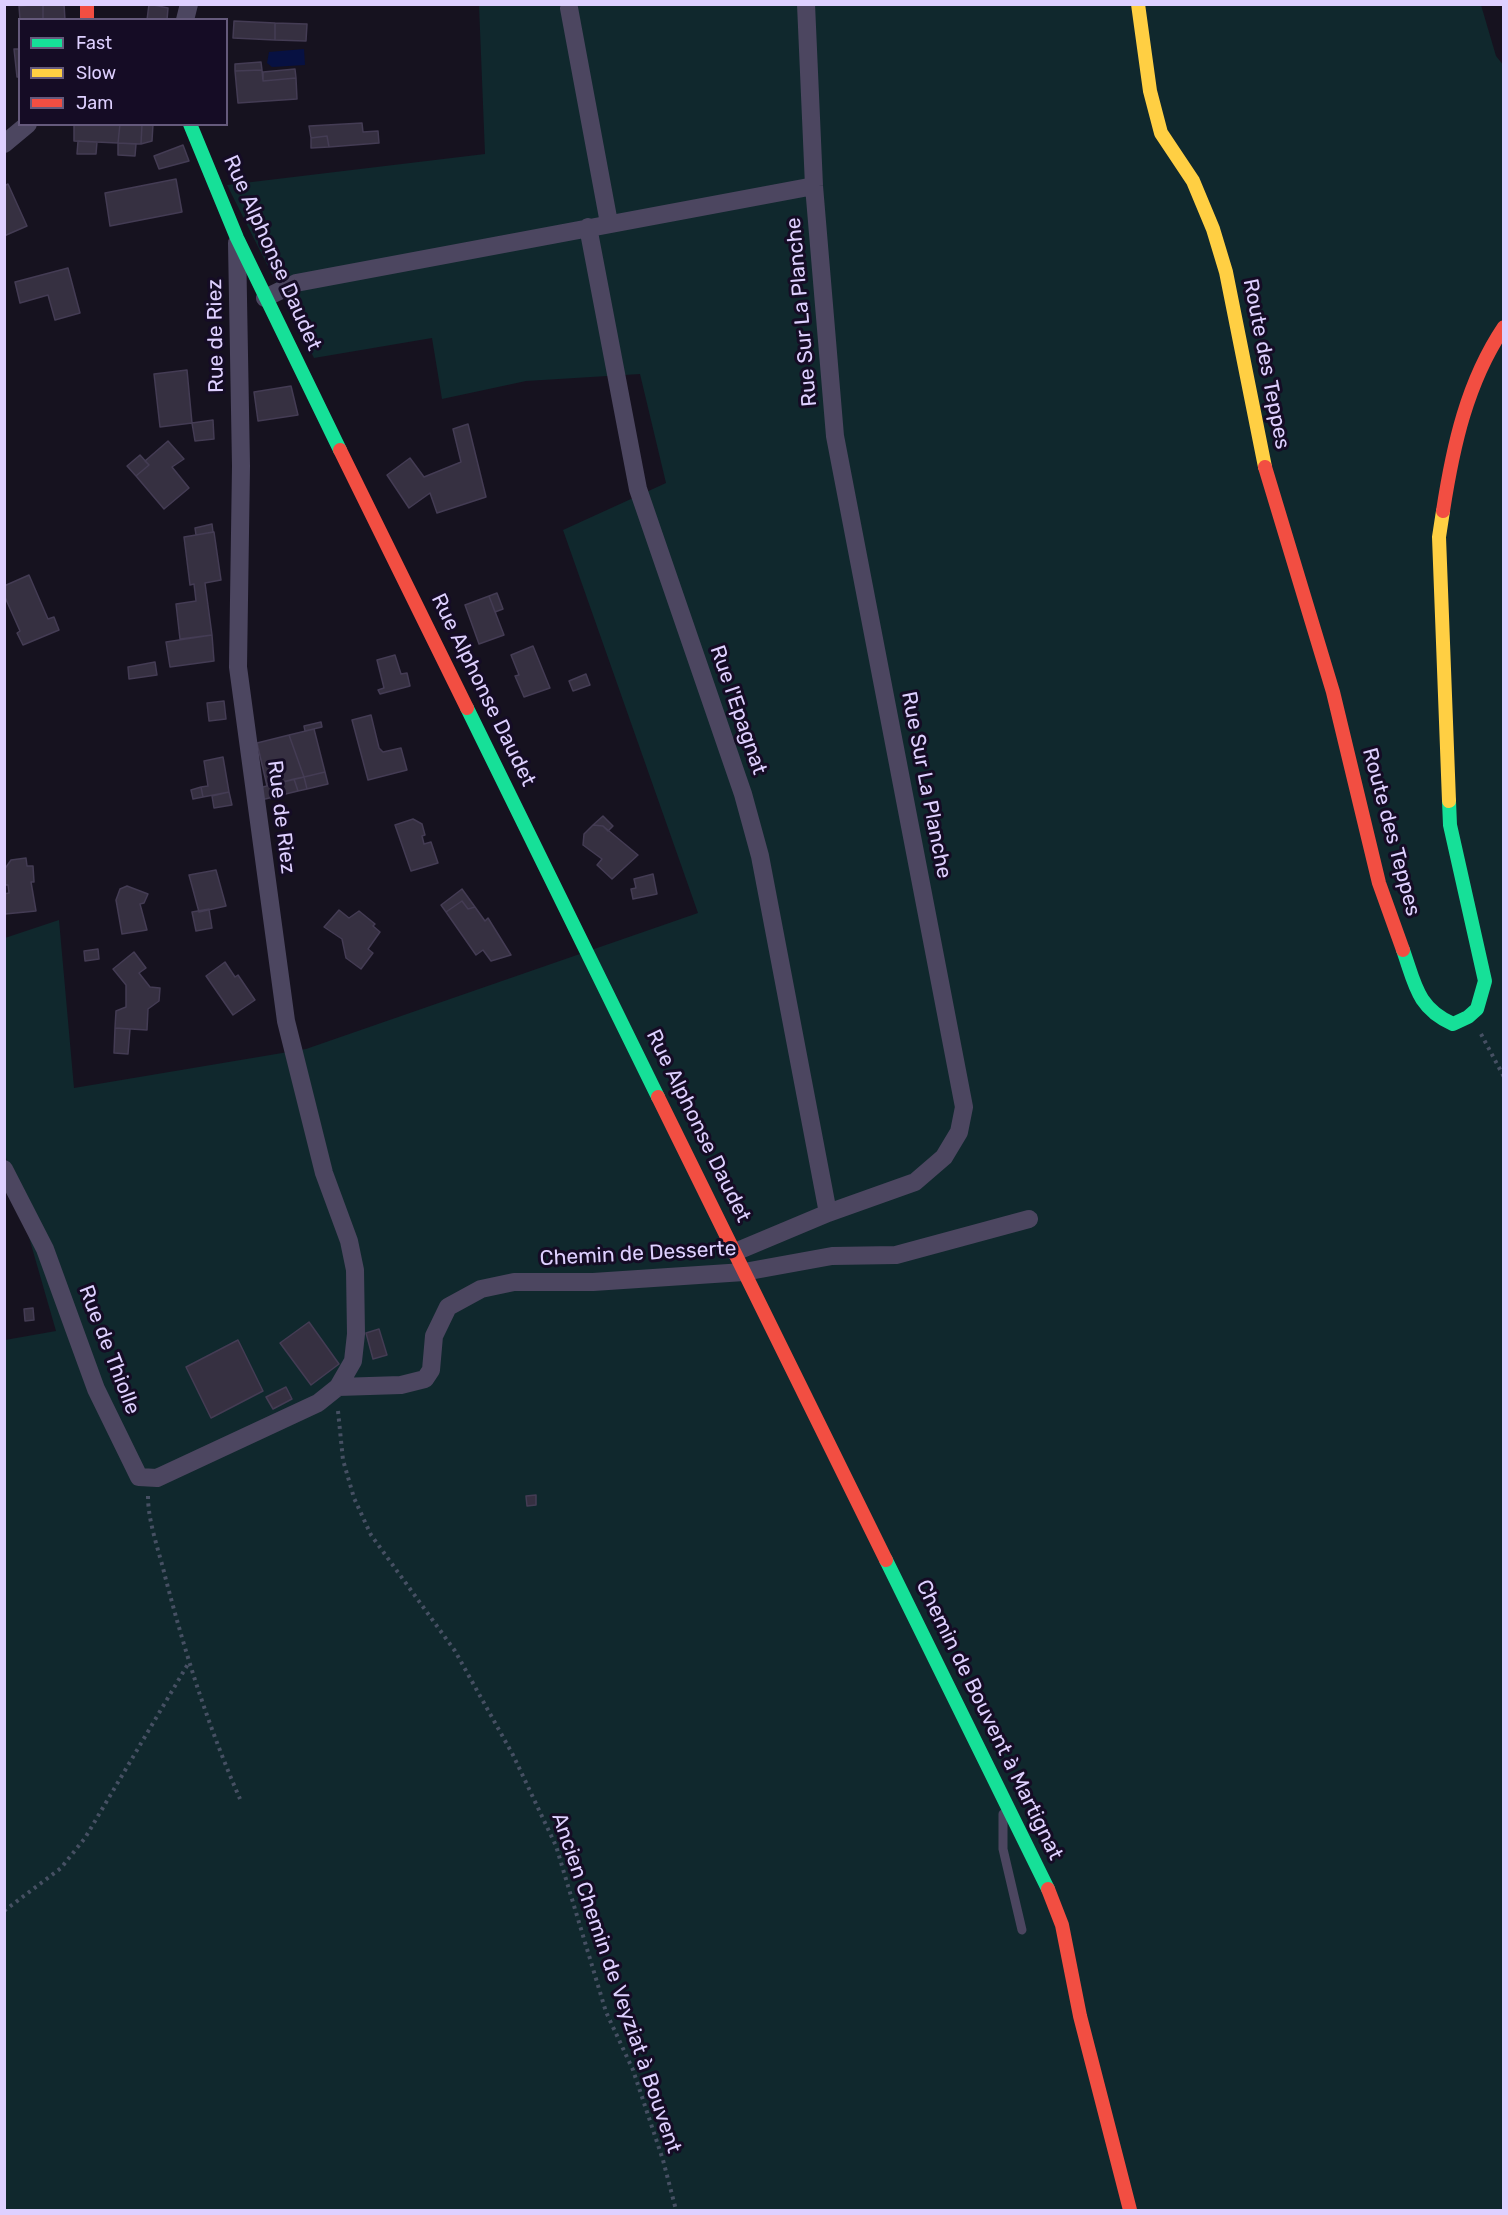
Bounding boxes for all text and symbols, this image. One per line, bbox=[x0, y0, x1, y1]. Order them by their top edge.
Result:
legend bbox=[18, 18, 228, 126]
text: Fast bbox=[76, 32, 112, 54]
text: Slow bbox=[76, 62, 116, 84]
text: Jam bbox=[76, 92, 113, 114]
street label: Rue Alphonse Daudet bbox=[218, 151, 326, 355]
street label: Rue Sur La Planche bbox=[781, 216, 823, 408]
street label: Route des Teppes bbox=[1237, 277, 1295, 451]
street label: Rue de Riez bbox=[202, 279, 230, 393]
street label: Rue Alphonse Daudet bbox=[425, 590, 541, 790]
street label: Rue l'Epagnat bbox=[704, 642, 772, 778]
street label: Rue Sur La Planche bbox=[896, 689, 956, 881]
street label: Route des Teppes bbox=[1356, 745, 1426, 919]
street label: Rue de Riez bbox=[262, 759, 300, 875]
street label: Rue Alphonse Daudet bbox=[640, 1026, 756, 1226]
street label: Chemin de Desserte bbox=[539, 1236, 737, 1272]
street label: Rue de Thiolle bbox=[73, 1282, 145, 1418]
street label: Chemin de Bouvent à Martignat bbox=[910, 1576, 1068, 1864]
street label: Ancien Chemin de Veyziat à Bouvent bbox=[546, 1810, 686, 2156]

